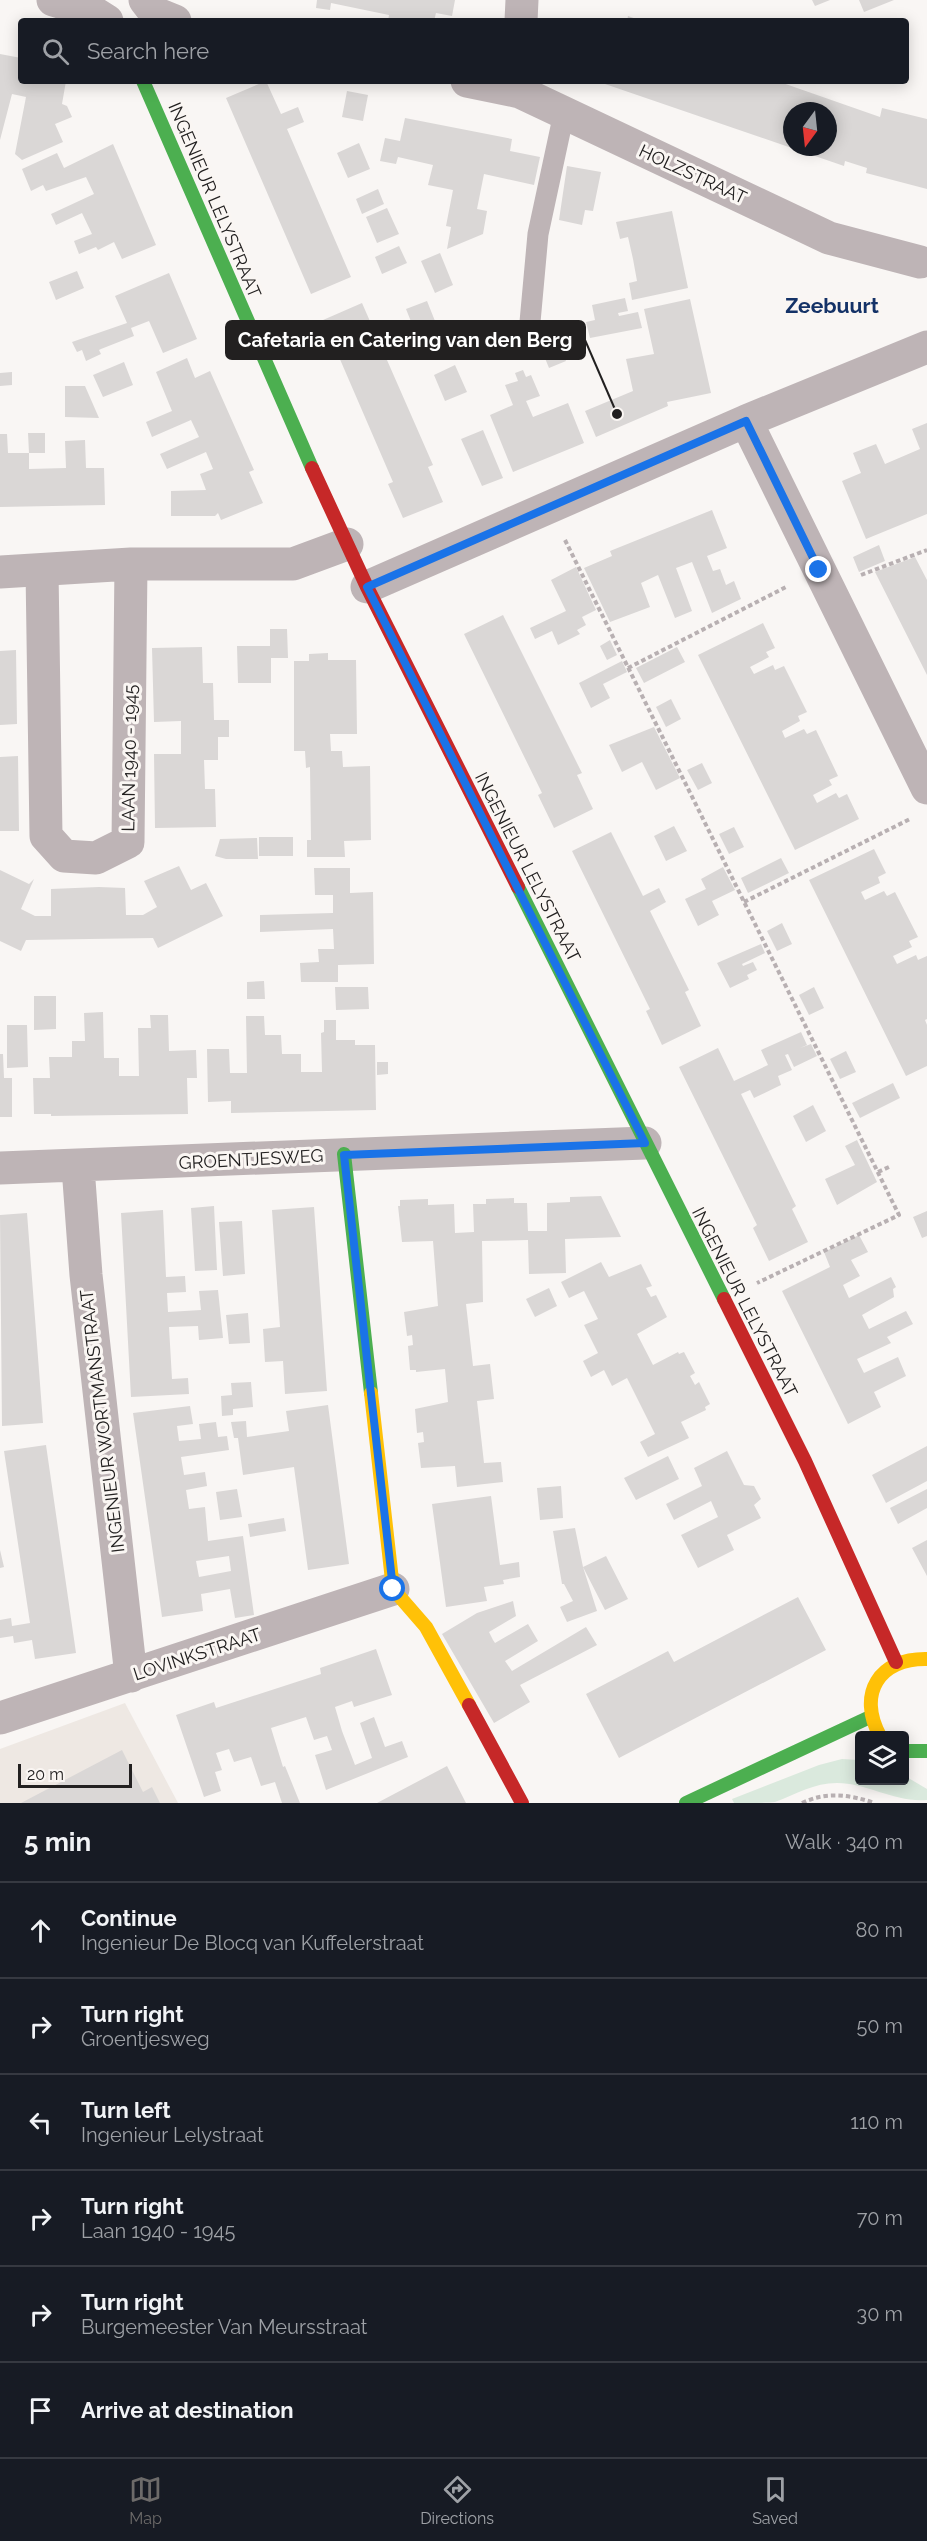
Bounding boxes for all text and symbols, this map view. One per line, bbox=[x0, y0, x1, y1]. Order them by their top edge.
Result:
search box bbox=[18, 18, 909, 84]
icon: search bbox=[39, 35, 72, 68]
text: Search here bbox=[87, 38, 209, 64]
street label: INGENIEUR LELYSTRAAT bbox=[164, 99, 266, 301]
north arrow bbox=[783, 102, 837, 156]
street label: HOLZSTRAAT bbox=[636, 140, 750, 208]
district label: Zeebuurt bbox=[785, 293, 879, 318]
callout: Cafetaria en Catering van den Berg bbox=[226, 321, 585, 359]
text: Cafetaria en Catering van den Berg bbox=[238, 328, 572, 352]
route end bbox=[805, 556, 831, 582]
street label: LAAN 1940 - 1945 bbox=[117, 684, 141, 832]
street label: INGENIEUR LELYSTRAAT bbox=[471, 769, 585, 965]
street label: GROENTJESWEG bbox=[178, 1145, 324, 1173]
street label: INGENIEUR LELYSTRAAT bbox=[688, 1204, 802, 1400]
street label: INGENIEUR WORTMANSTRAAT bbox=[75, 1288, 129, 1554]
route start bbox=[379, 1575, 405, 1601]
street label: LOVINKSTRAAT bbox=[131, 1623, 263, 1685]
map controls bbox=[855, 1731, 909, 1785]
button: layers bbox=[855, 1731, 909, 1785]
scale bar bbox=[18, 1761, 132, 1788]
text: 20 m bbox=[27, 1765, 64, 1784]
text: 5 min bbox=[24, 1827, 91, 1857]
text: Walk · 340 m bbox=[785, 1830, 903, 1854]
text: Continue bbox=[81, 1905, 177, 1931]
icon: ahead bbox=[24, 1914, 57, 1947]
text: 80 m bbox=[855, 1918, 903, 1942]
text: Ingenieur De Blocq van Kuffelerstraat bbox=[81, 1931, 424, 1955]
text: Turn right bbox=[81, 2001, 184, 2027]
icon: right bbox=[24, 2010, 57, 2043]
text: 50 m bbox=[856, 2014, 903, 2038]
text: Groentjesweg bbox=[81, 2027, 210, 2051]
text: Turn left bbox=[81, 2097, 171, 2123]
icon: left bbox=[24, 2106, 57, 2139]
text: 110 m bbox=[850, 2110, 903, 2134]
text: Ingenieur Lelystraat bbox=[81, 2123, 264, 2147]
text: Turn right bbox=[81, 2193, 184, 2219]
icon: right bbox=[24, 2202, 57, 2235]
text: 70 m bbox=[857, 2206, 903, 2230]
text: Laan 1940 - 1945 bbox=[81, 2219, 235, 2243]
text: Turn right bbox=[81, 2289, 184, 2315]
icon: right bbox=[24, 2298, 57, 2331]
text: 30 m bbox=[857, 2302, 903, 2326]
text: Burgemeester Van Meursstraat bbox=[81, 2315, 367, 2339]
icon: arrive bbox=[24, 2394, 57, 2427]
text: Arrive at destination bbox=[81, 2397, 294, 2423]
tab: Map bbox=[129, 2473, 162, 2528]
tab: Directions bbox=[420, 2473, 494, 2528]
tab: Saved bbox=[752, 2473, 798, 2528]

